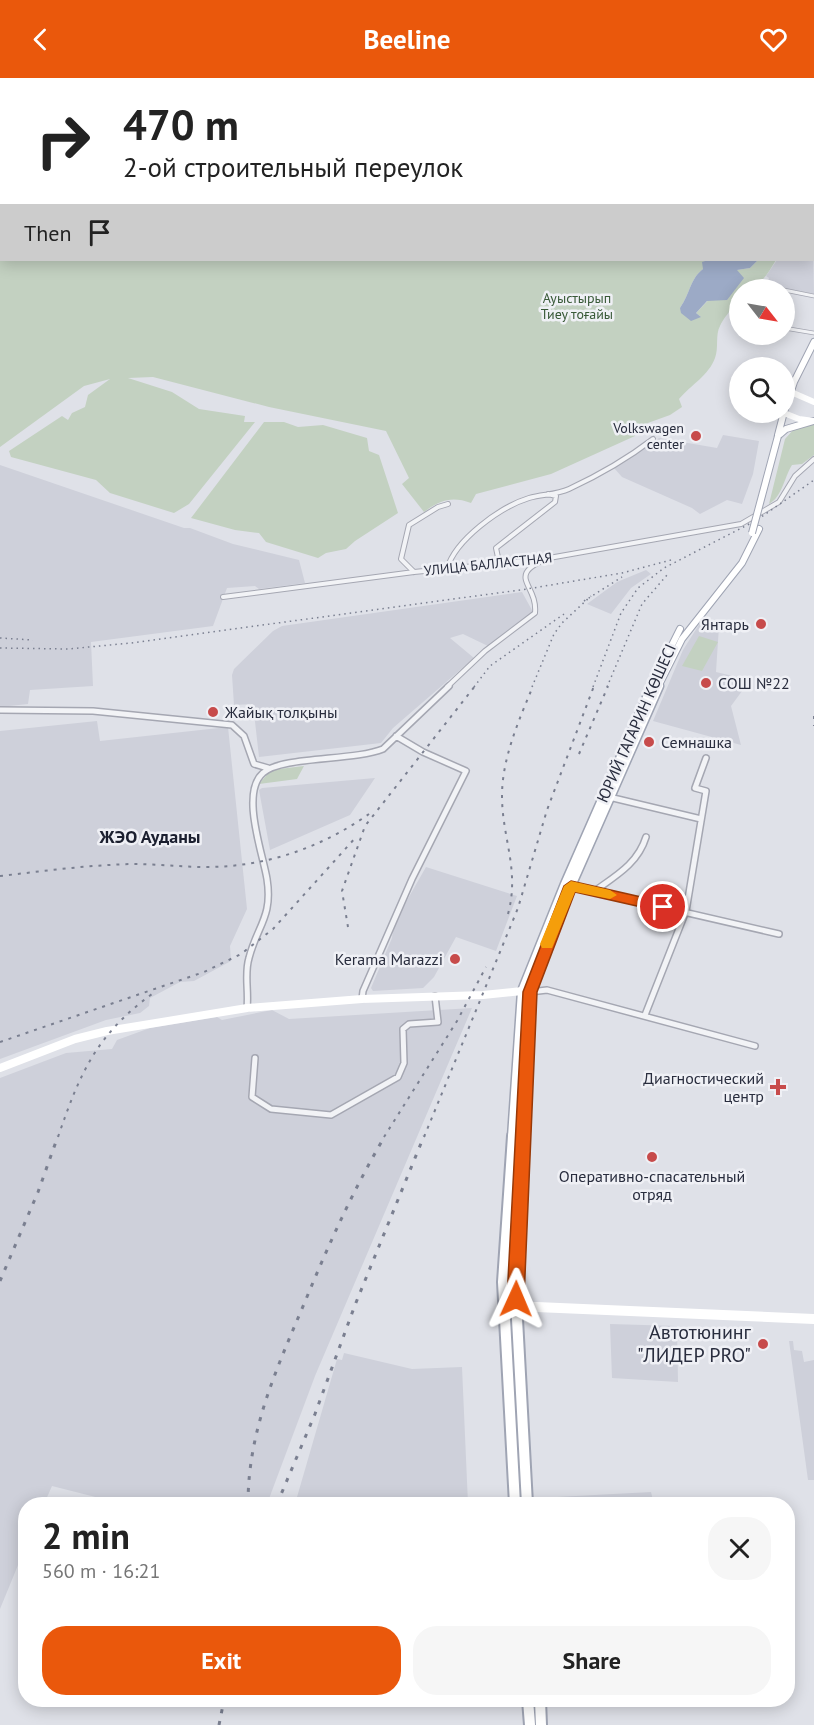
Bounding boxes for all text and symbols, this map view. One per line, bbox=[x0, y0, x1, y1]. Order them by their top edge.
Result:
text: Beeline bbox=[364, 22, 450, 56]
icon: back bbox=[24, 23, 57, 56]
icon: heart bbox=[757, 23, 790, 56]
text: 470 m bbox=[123, 97, 239, 152]
icon: right bbox=[24, 102, 102, 180]
text: 2-ой строительный переулок bbox=[123, 150, 463, 184]
icon: arrive bbox=[83, 216, 116, 249]
text: Then bbox=[24, 219, 71, 247]
north arrow bbox=[729, 279, 795, 345]
map controls bbox=[729, 279, 795, 423]
park label: Ауыстырып Тиеу тоғайы bbox=[541, 289, 613, 323]
button: search bbox=[729, 357, 795, 423]
place label: Volkswagen center bbox=[612, 419, 684, 453]
marker: Volkswagen center bbox=[689, 429, 703, 443]
street label: УЛИЦА БАЛЛАСТНАЯ bbox=[423, 548, 553, 580]
place label: Янтарь bbox=[701, 614, 749, 634]
marker: Янтарь bbox=[754, 617, 768, 631]
street label: ЮРИЙ ГАГАРИН КӨШЕСІ bbox=[592, 641, 680, 805]
place label: СОШ №22 bbox=[718, 673, 790, 693]
marker: СОШ №22 bbox=[699, 676, 713, 690]
place label: Жайық толқыны bbox=[224, 702, 338, 722]
marker: Жайық толқыны bbox=[206, 705, 220, 719]
place label: Семнашка bbox=[661, 732, 732, 752]
marker: Семнашка bbox=[642, 735, 656, 749]
district label: ЖЭО Ауданы bbox=[99, 825, 200, 848]
pin bbox=[637, 881, 688, 932]
icon: arrive bbox=[646, 890, 679, 923]
place label: Kerama Marazzi bbox=[335, 949, 443, 969]
marker: Kerama Marazzi bbox=[448, 952, 462, 966]
place label: Диагностический центр bbox=[643, 1068, 764, 1106]
marker: Диагностический центр bbox=[769, 1078, 787, 1096]
marker: Оперативно-спасательный отряд bbox=[645, 1150, 659, 1164]
place label: Оперативно-спасательный отряд bbox=[559, 1166, 745, 1204]
position arrow bbox=[484, 1267, 548, 1331]
place label: Автотюнинг "ЛИДЕР PRO" bbox=[637, 1319, 752, 1368]
marker: Автотюнинг "ЛИДЕР PRO" bbox=[756, 1337, 770, 1351]
text: 2 min bbox=[42, 1512, 130, 1559]
button: close bbox=[708, 1517, 771, 1580]
text: 560 m · 16:21 bbox=[42, 1558, 160, 1584]
button: Exit bbox=[42, 1626, 401, 1695]
button: Share bbox=[413, 1626, 771, 1695]

